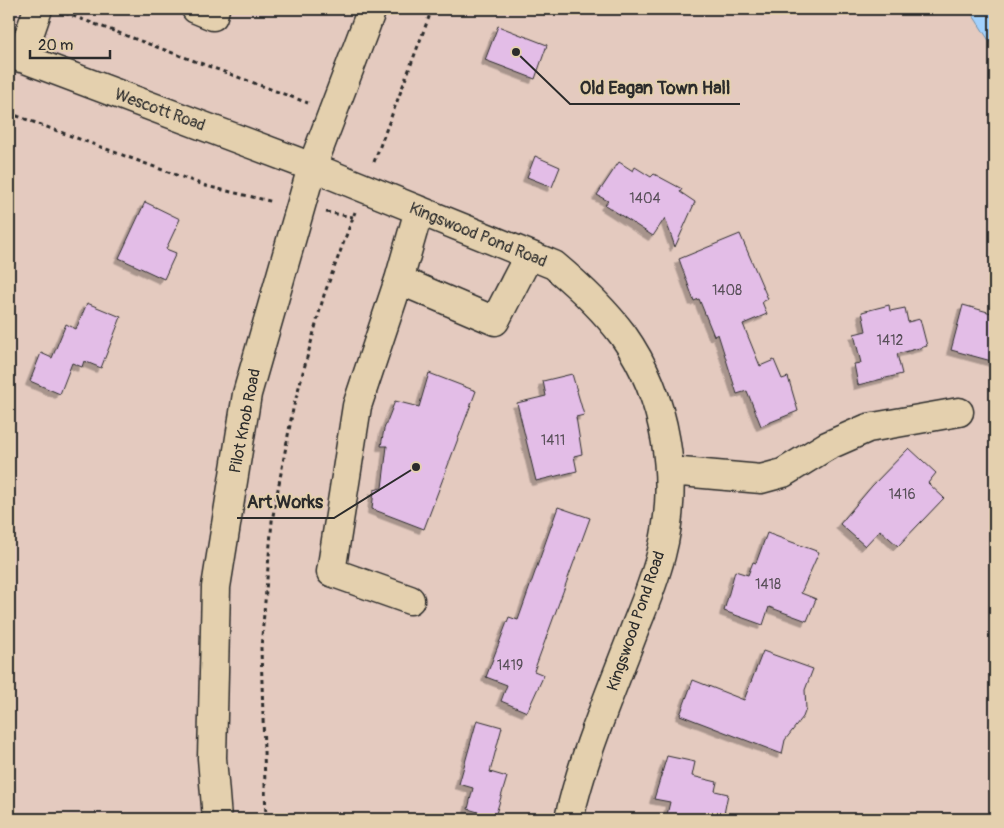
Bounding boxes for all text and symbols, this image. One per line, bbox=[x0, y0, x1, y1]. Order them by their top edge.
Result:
scale bar bbox=[30, 28, 110, 60]
text: 20 m bbox=[38, 36, 73, 55]
callout: Old Eagan Town Hall bbox=[570, 71, 740, 104]
text: Old Eagan Town Hall bbox=[580, 77, 730, 100]
street label: Wescott Road bbox=[112, 84, 208, 136]
house number: 1404 bbox=[629, 190, 661, 207]
street label: Kingswood Pond Road bbox=[406, 198, 550, 272]
house number: 1408 bbox=[712, 282, 742, 299]
house number: 1412 bbox=[877, 332, 904, 349]
street label: Pilot Knob Road bbox=[225, 367, 265, 475]
house number: 1411 bbox=[541, 432, 565, 449]
callout: Art Works bbox=[237, 485, 334, 518]
house number: 1416 bbox=[888, 486, 916, 503]
text: Art Works bbox=[247, 491, 324, 514]
street label: Kingswood Pond Road bbox=[603, 548, 669, 694]
house number: 1418 bbox=[755, 576, 781, 593]
house number: 1419 bbox=[497, 657, 523, 674]

